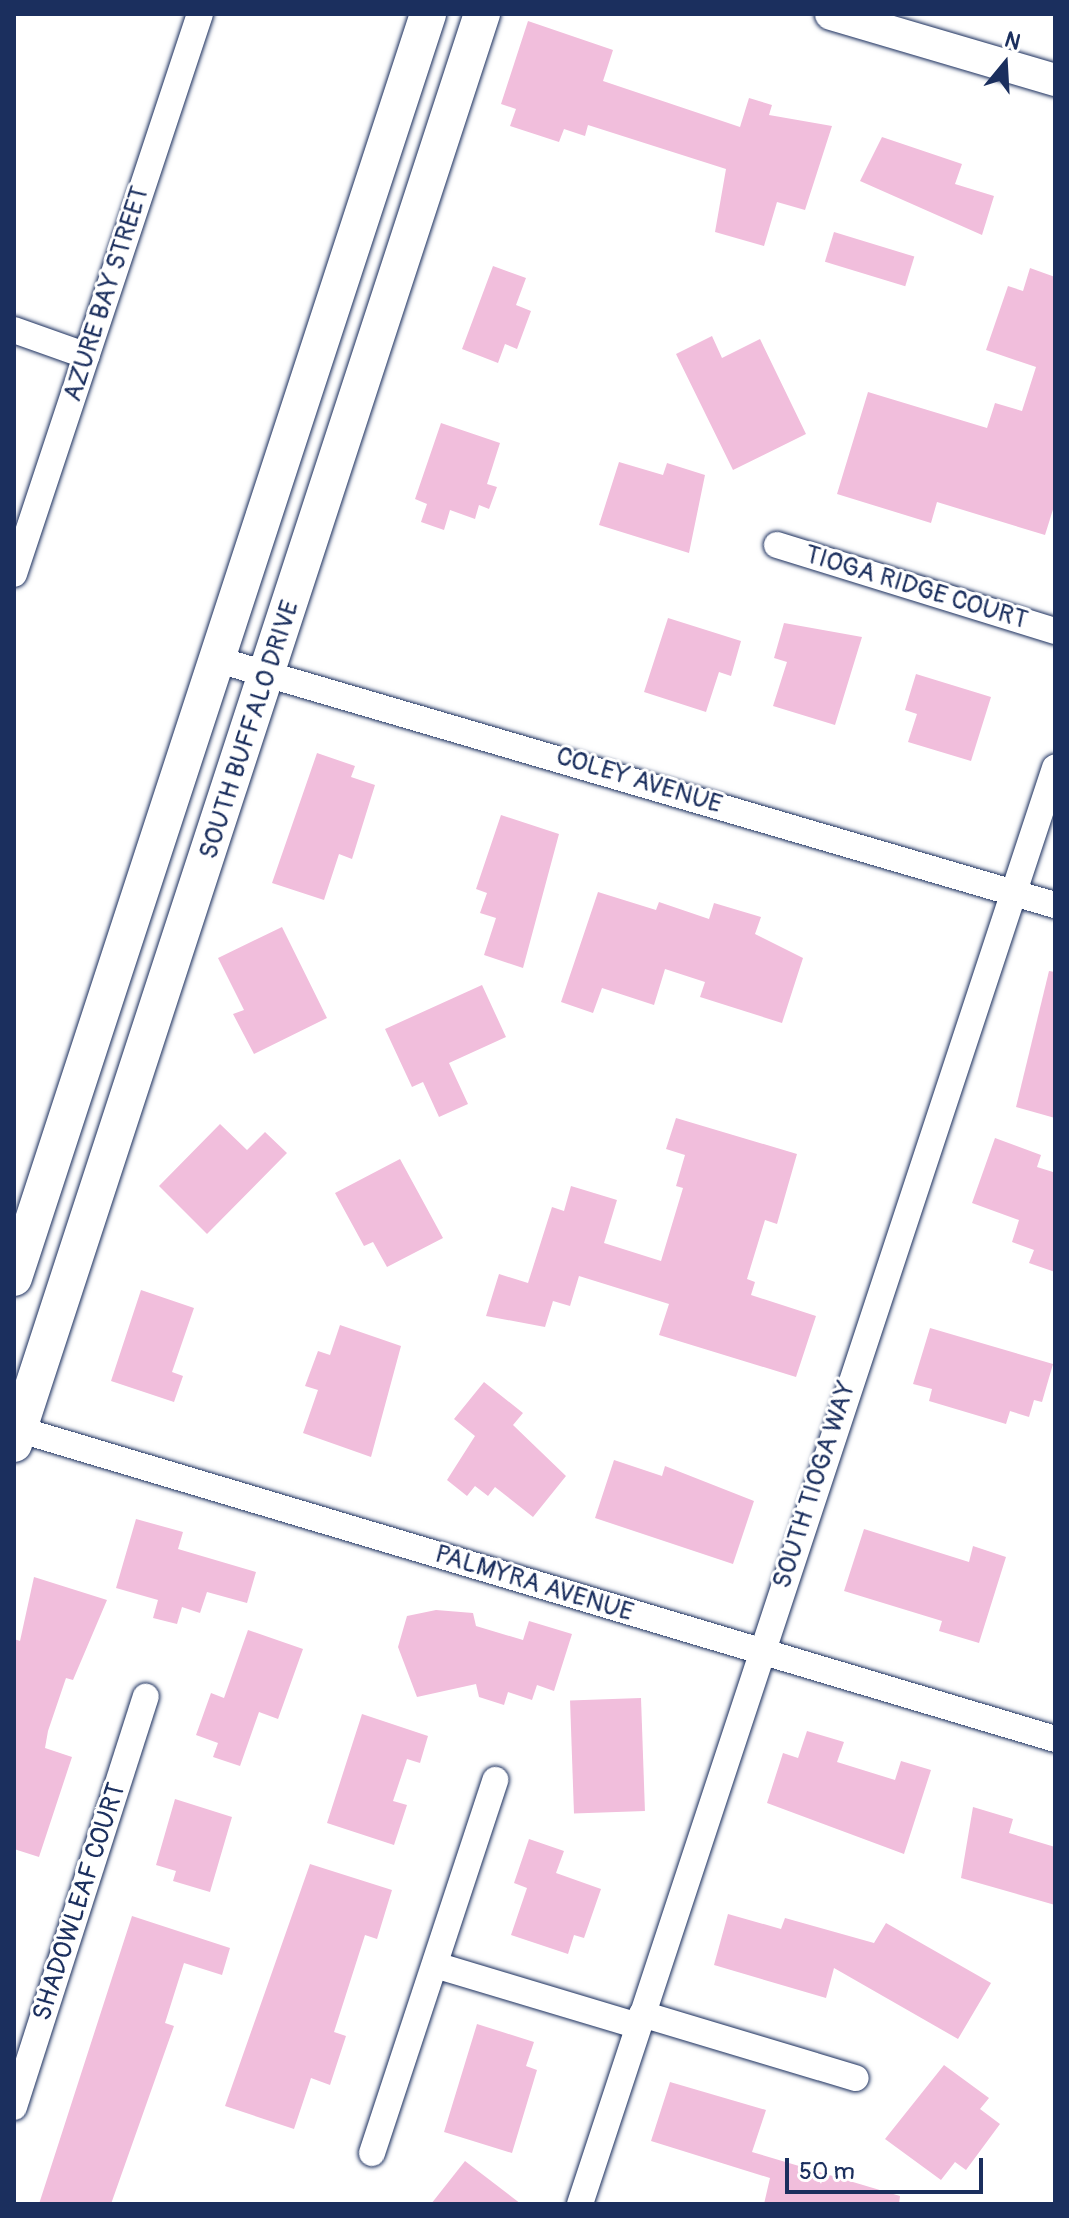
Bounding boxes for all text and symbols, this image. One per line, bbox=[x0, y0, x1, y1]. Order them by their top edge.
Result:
north arrow bbox=[965, 24, 1045, 104]
text: N bbox=[1001, 26, 1024, 57]
street label: AZURE BAY STREET bbox=[57, 182, 157, 406]
street label: TIOGA RIDGE COURT bbox=[801, 539, 1031, 637]
street label: SOUTH BUFFALO DRIVE bbox=[193, 597, 307, 863]
street label: COLEY AVENUE bbox=[552, 741, 726, 821]
street label: SOUTH TIOGA WAY bbox=[767, 1377, 863, 1593]
street label: PALMYRA AVENUE bbox=[431, 1539, 637, 1629]
street label: SHADOWLEAF COURT bbox=[27, 1779, 133, 2025]
scale bar bbox=[789, 2142, 987, 2192]
text: 50 m bbox=[799, 2157, 855, 2186]

